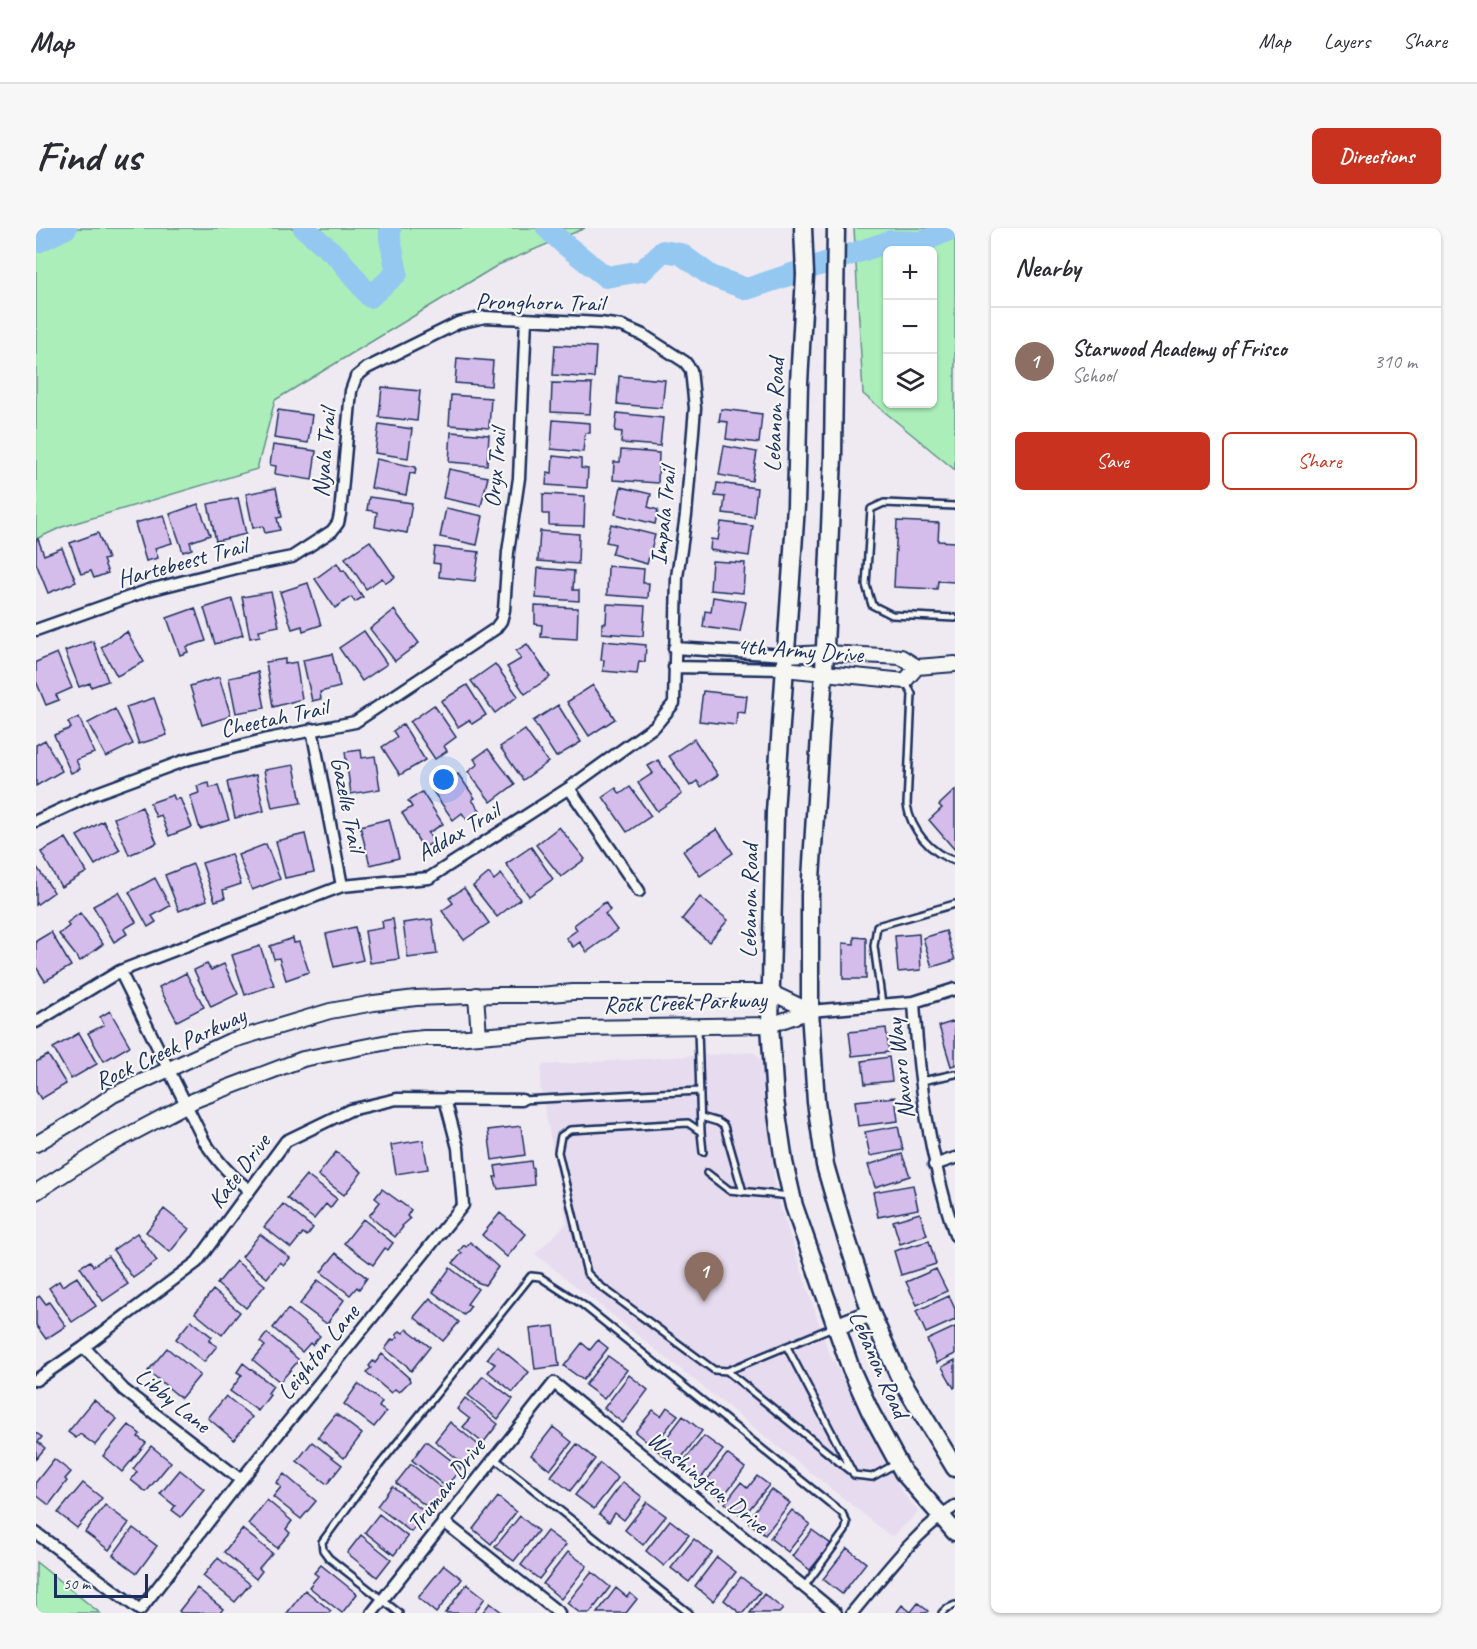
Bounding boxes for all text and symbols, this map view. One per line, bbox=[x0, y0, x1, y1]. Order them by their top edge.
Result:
text: Map bbox=[30, 24, 73, 59]
text: Map bbox=[1258, 28, 1291, 54]
text: Layers bbox=[1324, 28, 1370, 54]
text: Share bbox=[1403, 28, 1447, 54]
button: Directions bbox=[1312, 128, 1441, 184]
text: Find us bbox=[36, 130, 141, 183]
map controls bbox=[883, 246, 937, 408]
button: + bbox=[883, 246, 937, 300]
text: Nearby bbox=[1015, 251, 1080, 284]
street label: Pronghorn Trail bbox=[475, 286, 608, 318]
button: − bbox=[883, 300, 937, 354]
text: Starwood Academy of Frisco bbox=[1072, 335, 1287, 363]
text: 1 bbox=[1030, 349, 1039, 374]
text: 310 m bbox=[1374, 349, 1417, 374]
street label: Lebanon Road bbox=[757, 354, 791, 473]
button: layers bbox=[883, 354, 937, 408]
text: School bbox=[1072, 363, 1115, 388]
street label: Nyala Trail bbox=[305, 403, 343, 499]
street label: Oryx Trail bbox=[477, 423, 514, 509]
button: Save bbox=[1015, 432, 1210, 490]
button: Share bbox=[1222, 432, 1417, 490]
street label: Impala Trail bbox=[643, 462, 683, 566]
street label: Hartebeest Trail bbox=[114, 529, 254, 594]
street label: 4th Army Drive bbox=[736, 631, 866, 670]
street label: Cheetah Trail bbox=[217, 691, 334, 744]
street label: Gazelle Trail bbox=[324, 754, 373, 858]
your location bbox=[429, 765, 458, 794]
street label: Addax Trail bbox=[411, 794, 508, 868]
street label: Lebanon Road bbox=[733, 840, 765, 958]
street label: Rock Creek Parkway bbox=[603, 984, 769, 1020]
street label: Rock Creek Parkway bbox=[90, 999, 252, 1096]
street label: Navaro Way bbox=[879, 1015, 921, 1121]
street label: Kate Drive bbox=[201, 1126, 278, 1214]
pin: 1 bbox=[684, 1252, 724, 1302]
street label: Leighton Lane bbox=[270, 1296, 367, 1406]
street label: Lebanon Road bbox=[842, 1306, 917, 1425]
street label: Libby Lane bbox=[129, 1361, 218, 1441]
street label: Washington Drive bbox=[642, 1424, 776, 1541]
street label: Truman Drive bbox=[400, 1430, 493, 1538]
scale bar bbox=[54, 1571, 148, 1598]
text: 50 m bbox=[63, 1574, 90, 1594]

